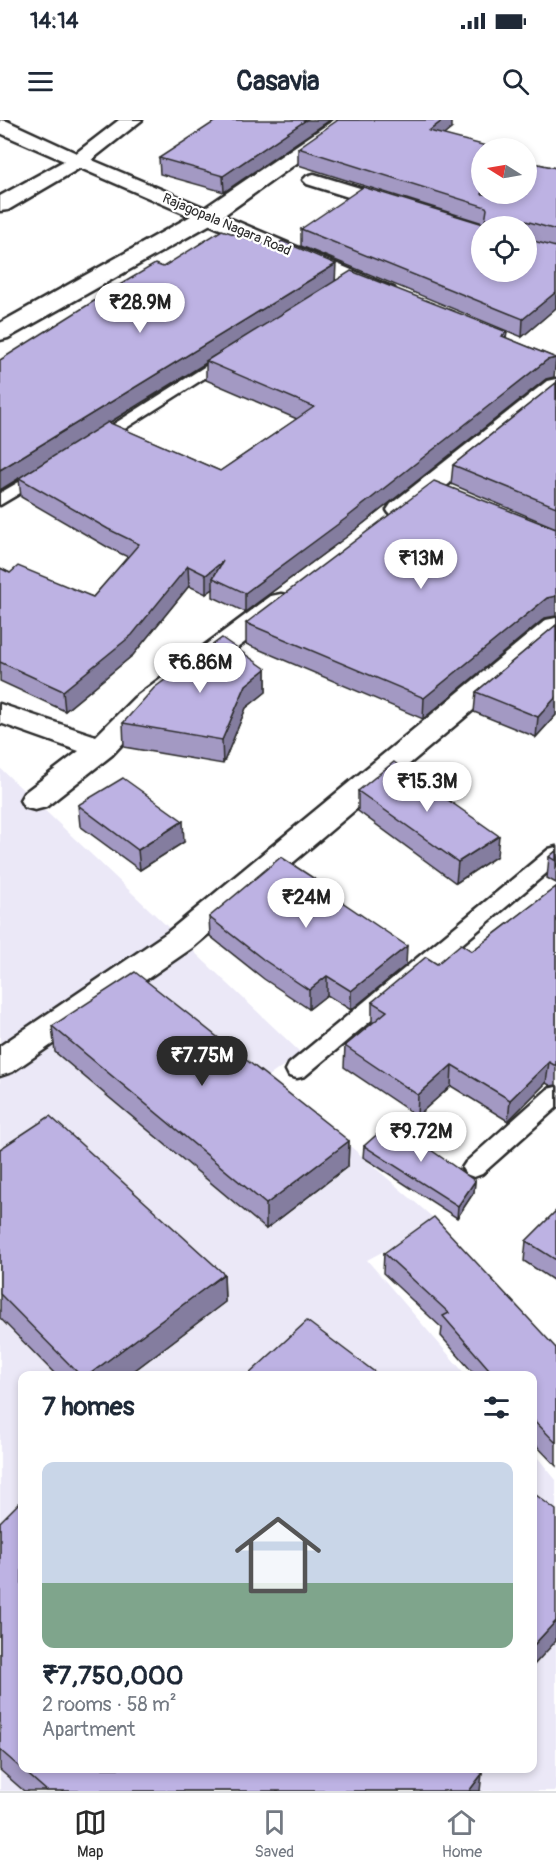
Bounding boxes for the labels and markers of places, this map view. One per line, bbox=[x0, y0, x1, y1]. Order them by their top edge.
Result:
pin: ₹28.9M bbox=[91, 283, 189, 334]
pin: ₹13M bbox=[385, 539, 457, 590]
pin: ₹6.86M bbox=[151, 643, 249, 694]
pin: ₹15.3M bbox=[378, 762, 476, 813]
pin: ₹24M bbox=[270, 878, 342, 929]
pin: ₹7.75M bbox=[153, 1036, 251, 1087]
pin: ₹9.72M bbox=[372, 1112, 470, 1163]

